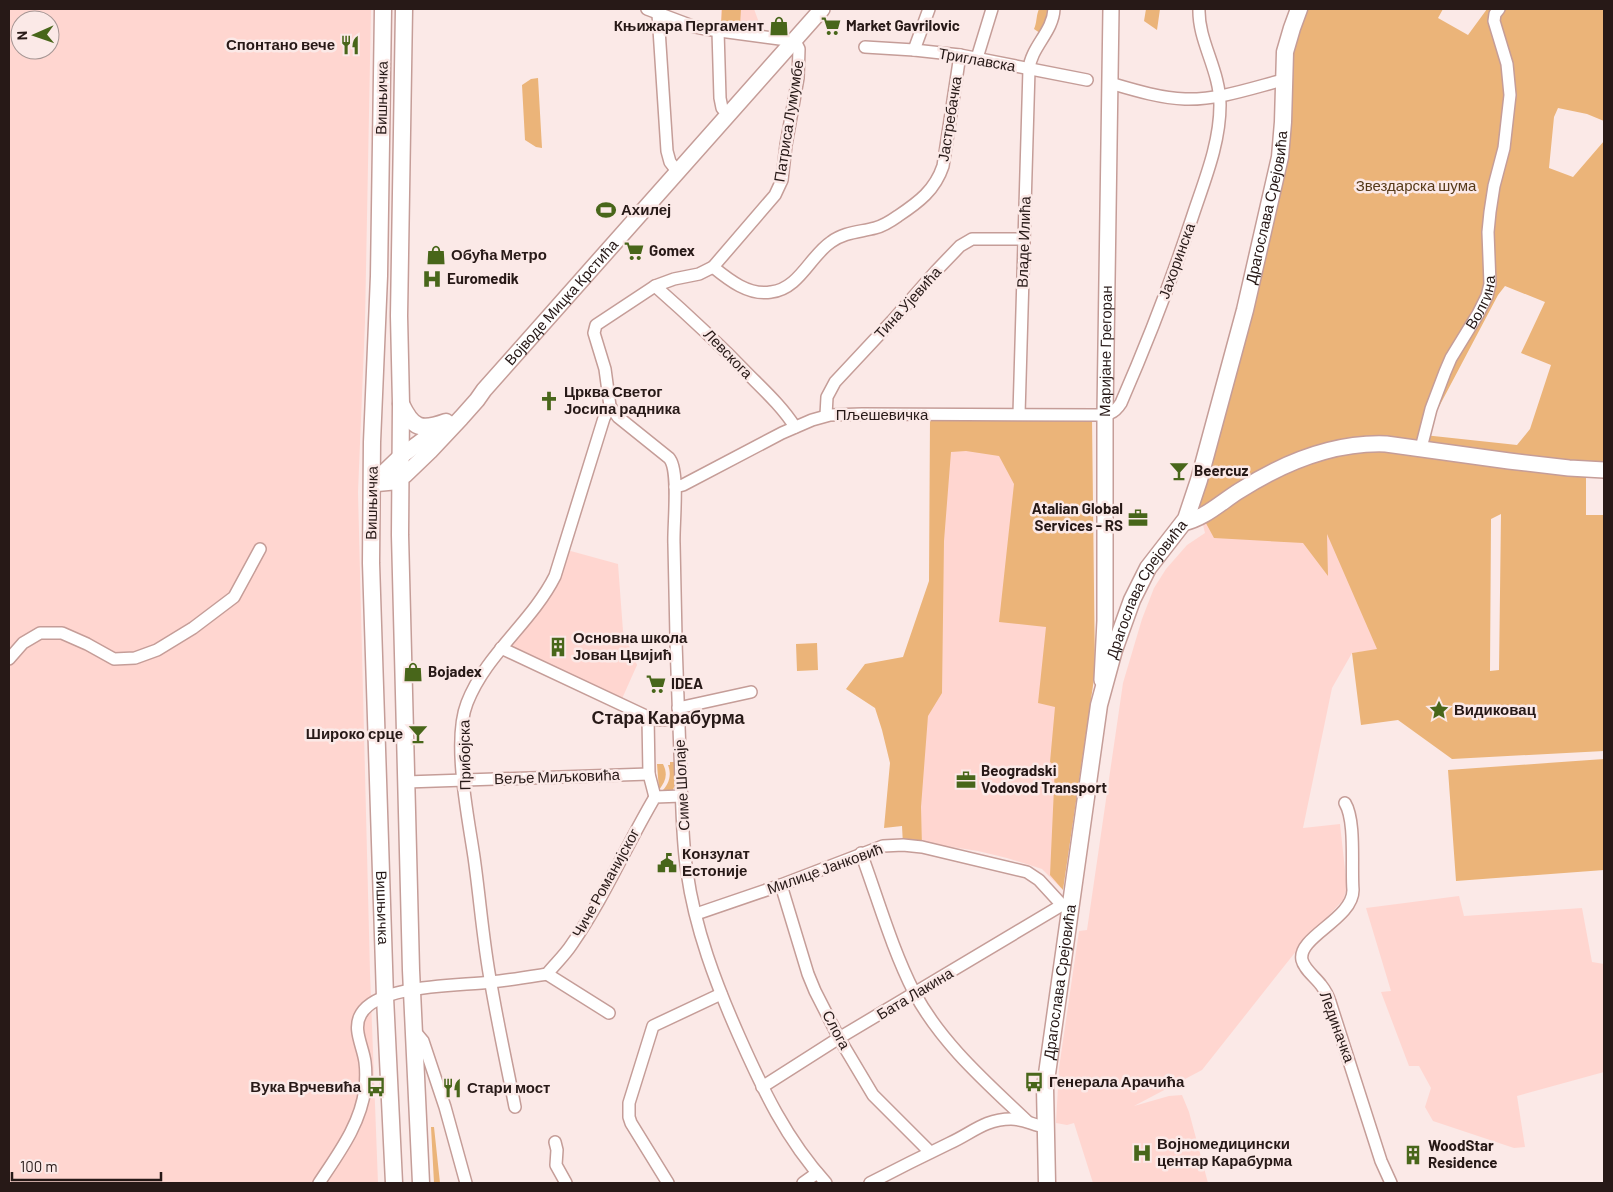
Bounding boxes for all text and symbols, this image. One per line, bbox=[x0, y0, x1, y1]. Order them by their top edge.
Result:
north arrow bbox=[10, 10, 60, 60]
shop icon: Књижара Пергамент bbox=[768, 15, 790, 37]
supermarket icon: Market Gavrilovic bbox=[820, 15, 842, 37]
place label: Књижара Пергамент bbox=[614, 16, 764, 34]
place label: Market Gavrilovic bbox=[846, 16, 960, 34]
text: N bbox=[13, 31, 30, 40]
restaurant icon: Спонтано вече bbox=[339, 34, 361, 56]
place label: Спонтано вече bbox=[226, 35, 335, 53]
street label: Триглавска bbox=[937, 43, 1018, 75]
street label: Патриса Лумумбе bbox=[769, 59, 807, 183]
street label: Вишњичка bbox=[371, 60, 391, 135]
street label: Јастребачка bbox=[933, 74, 965, 163]
street label: Драгослава Срејовића bbox=[1241, 129, 1290, 286]
park label: Звездарска шума bbox=[1356, 176, 1477, 194]
street label: Владе Илића bbox=[1012, 195, 1034, 288]
sports icon: Ахилеј bbox=[595, 199, 617, 221]
place label: Ахилеј bbox=[621, 200, 671, 218]
street label: Јахоринска bbox=[1154, 220, 1198, 301]
street label: Војводе Мицка Крстића bbox=[500, 235, 622, 369]
supermarket icon: Gomex bbox=[623, 240, 645, 262]
place label: Gomex bbox=[649, 241, 695, 259]
shop icon: Обућа Метро bbox=[425, 244, 447, 266]
place label: Обућа Метро bbox=[451, 245, 547, 263]
street label: Тина Ујевића bbox=[870, 262, 945, 342]
hospital icon: Euromedik bbox=[421, 268, 443, 290]
place label: Euromedik bbox=[447, 269, 519, 287]
street label: Волгина bbox=[1461, 275, 1498, 332]
street label: Маријане Грегоран bbox=[1095, 285, 1115, 417]
street label: Левскога bbox=[701, 325, 757, 382]
place label: Црква Светог Јосипа радника bbox=[564, 382, 681, 417]
church icon: Црква Светог Јосипа радника bbox=[538, 390, 560, 412]
street label: Пљешевичка bbox=[836, 405, 929, 423]
bar icon: Beercuz bbox=[1168, 460, 1190, 482]
place label: Beercuz bbox=[1194, 461, 1248, 479]
street label: Вишњичка bbox=[361, 465, 381, 540]
place label: Atalian Global Services - RS bbox=[1032, 499, 1123, 534]
office icon: Atalian Global Services - RS bbox=[1127, 507, 1149, 529]
street label: Драгослава Срејовића bbox=[1102, 515, 1191, 661]
place label: Основна школа Јован Цвијић bbox=[573, 628, 688, 663]
building icon: Основна школа Јован Цвијић bbox=[547, 636, 569, 658]
shop icon: Bojadex bbox=[402, 661, 424, 683]
place label: Bojadex bbox=[428, 662, 482, 680]
supermarket icon: IDEA bbox=[645, 673, 667, 695]
place label: IDEA bbox=[671, 674, 703, 692]
place icon: Видиковац bbox=[1428, 699, 1450, 721]
place label: Видиковац bbox=[1454, 700, 1537, 718]
district label: Стара Карабурма bbox=[591, 706, 746, 728]
street label: Прибојска bbox=[454, 719, 474, 790]
bar icon: Широко срце bbox=[407, 723, 429, 745]
place label: Широко срце bbox=[306, 724, 403, 742]
street label: Симе Шолаје bbox=[670, 739, 692, 831]
place label: Beogradski Vodovod Transport bbox=[981, 761, 1107, 796]
street label: Веље Миљковића bbox=[494, 765, 621, 787]
office icon: Beogradski Vodovod Transport bbox=[955, 769, 977, 791]
street label: Чиче Романијског bbox=[568, 824, 643, 940]
street label: Милице Јанковић bbox=[764, 839, 885, 897]
place label: Конзулат Естоније bbox=[682, 844, 750, 879]
public building icon: Конзулат Естоније bbox=[656, 852, 678, 874]
street label: Вишњичка bbox=[373, 870, 393, 946]
street label: Драгослава Срејовића bbox=[1039, 903, 1079, 1061]
street label: Бата Лакина bbox=[873, 963, 956, 1023]
street label: Лединачка bbox=[1317, 989, 1359, 1065]
street label: Слога bbox=[819, 1007, 855, 1053]
bus stop icon: Генерала Арачића bbox=[1023, 1071, 1045, 1093]
place label: Генерала Арачића bbox=[1049, 1072, 1185, 1090]
bus stop icon: Вука Врчевића bbox=[365, 1076, 387, 1098]
place label: Вука Врчевића bbox=[250, 1077, 362, 1095]
restaurant icon: Стари мост bbox=[441, 1077, 463, 1099]
place label: Стари мост bbox=[467, 1078, 550, 1096]
place label: Војномедицински центар Карабурма bbox=[1157, 1134, 1293, 1169]
place label: WoodStar Residence bbox=[1428, 1136, 1498, 1171]
hospital icon: Војномедицински центар Карабурма bbox=[1131, 1142, 1153, 1164]
building icon: WoodStar Residence bbox=[1402, 1144, 1424, 1166]
scale bar bbox=[12, 1150, 161, 1182]
text: 100 m bbox=[20, 1157, 58, 1175]

